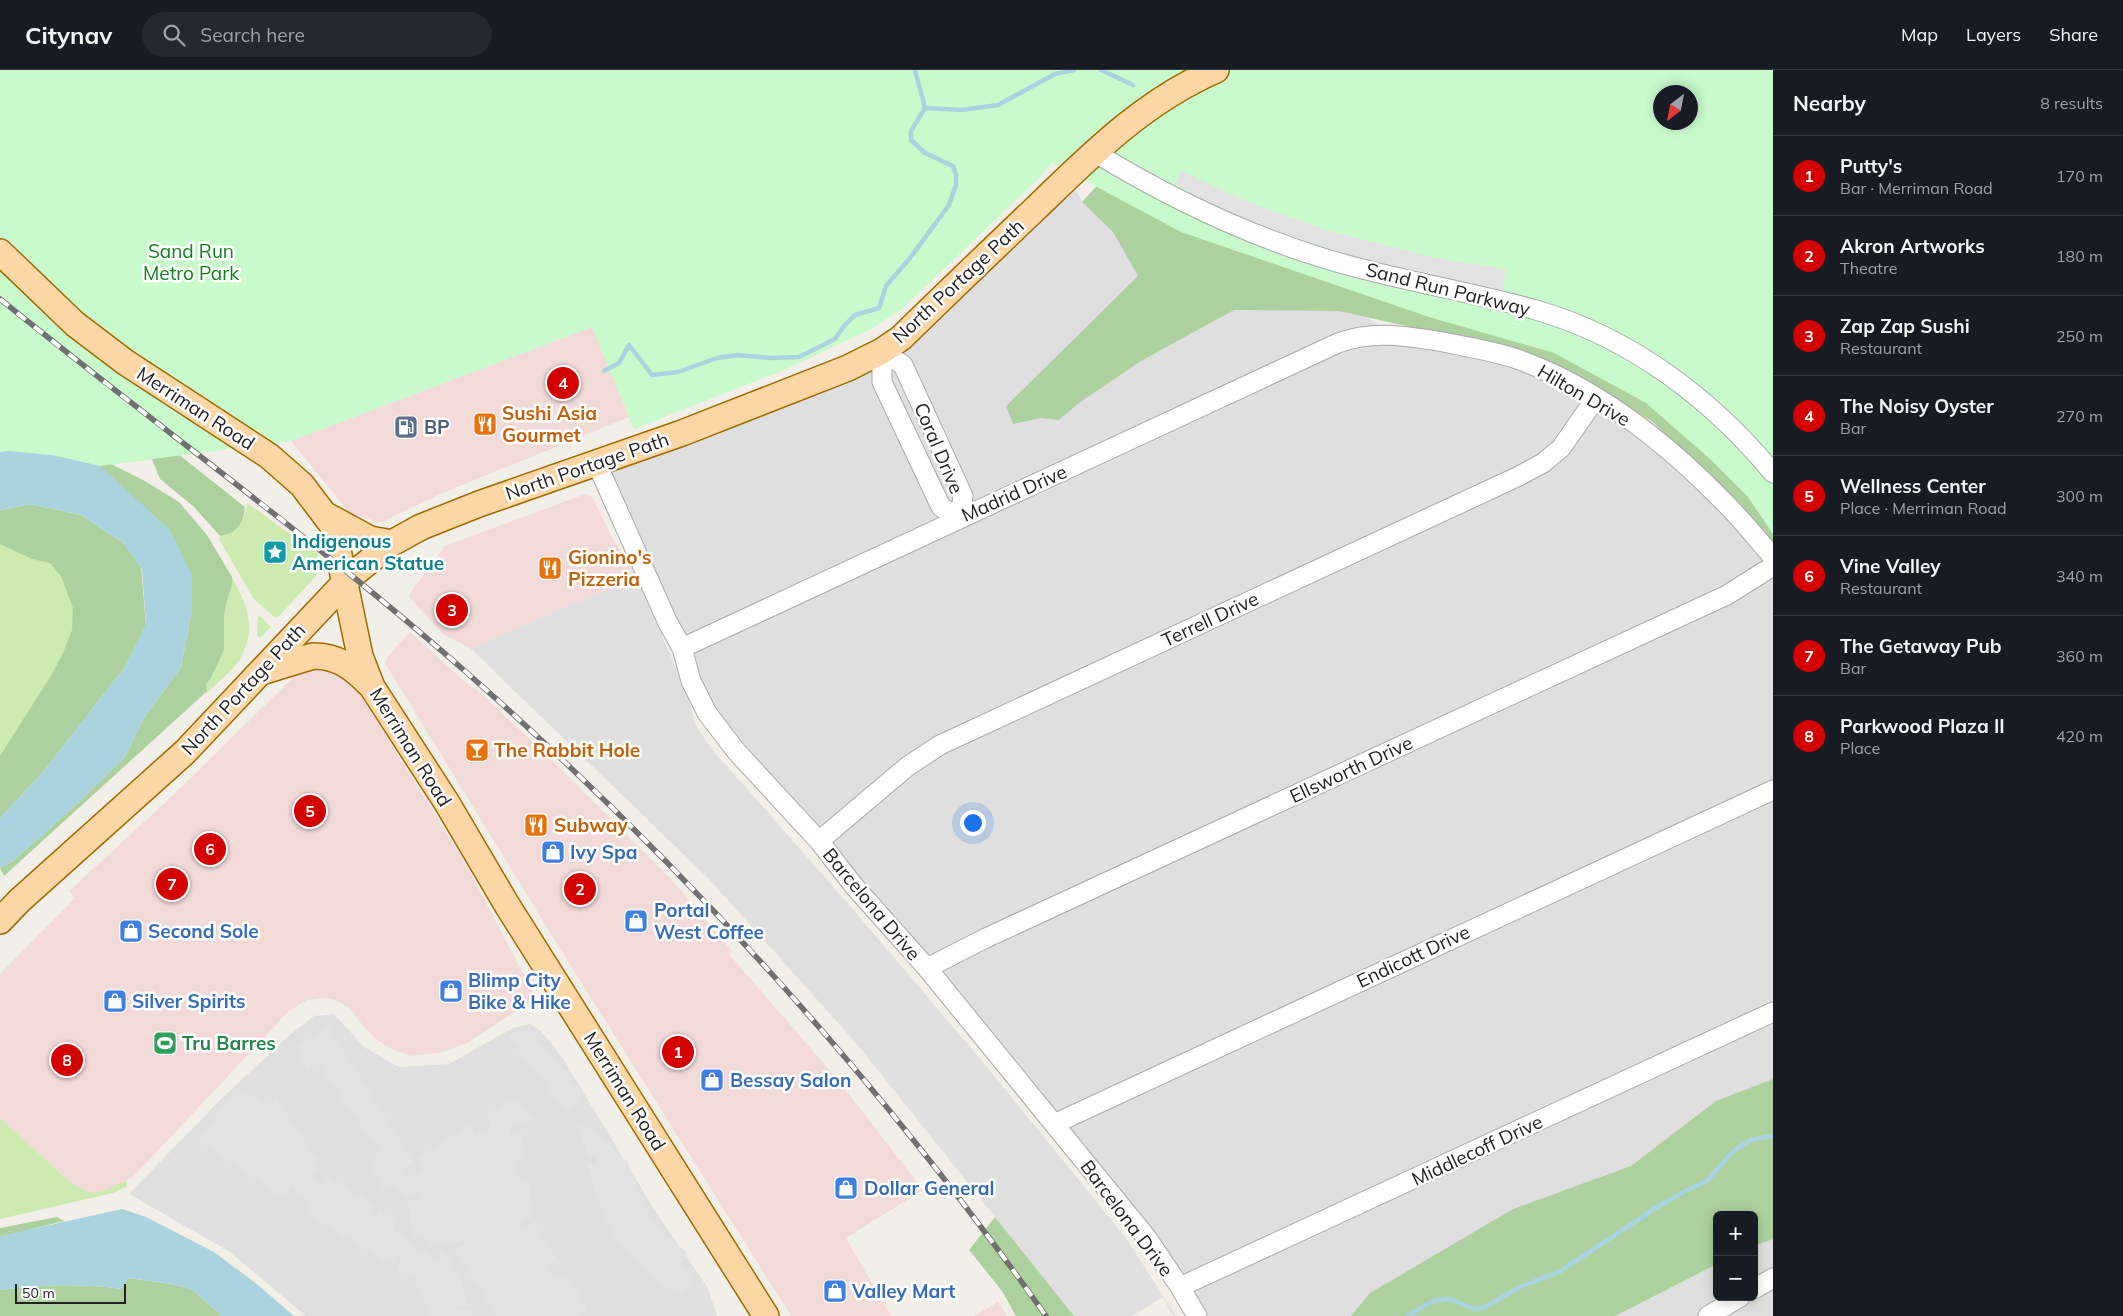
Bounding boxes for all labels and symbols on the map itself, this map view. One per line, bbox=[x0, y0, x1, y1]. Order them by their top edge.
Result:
north arrow bbox=[1653, 85, 1698, 130]
street label: North Portage Path bbox=[887, 214, 1029, 348]
park label: Sand Run Metro Park bbox=[143, 239, 239, 285]
street label: Sand Run Parkway bbox=[1363, 257, 1533, 321]
street label: Hilton Drive bbox=[1533, 359, 1635, 431]
street label: Merriman Road bbox=[133, 361, 259, 455]
pin: 4 bbox=[547, 364, 579, 402]
street label: Coral Drive bbox=[909, 399, 969, 497]
place label: Sushi Asia Gourmet bbox=[502, 401, 597, 447]
restaurant icon: Sushi Asia Gourmet bbox=[472, 411, 498, 437]
fuel station icon: BP bbox=[393, 414, 419, 440]
place label: BP bbox=[424, 415, 450, 439]
street label: North Portage Path bbox=[502, 427, 672, 505]
street label: Madrid Drive bbox=[958, 459, 1070, 527]
place label: Indigenous American Statue bbox=[292, 529, 444, 575]
place icon: Indigenous American Statue bbox=[262, 539, 288, 565]
place label: Gionino's Pizzeria bbox=[568, 545, 652, 591]
restaurant icon: Gionino's Pizzeria bbox=[537, 555, 563, 581]
street label: Terrell Drive bbox=[1158, 586, 1262, 652]
pin: 3 bbox=[436, 591, 468, 629]
street label: North Portage Path bbox=[176, 618, 310, 760]
street label: Merriman Road bbox=[365, 683, 457, 811]
street label: Ellsworth Drive bbox=[1286, 730, 1416, 808]
bar icon: The Rabbit Hole bbox=[464, 737, 490, 763]
place label: The Rabbit Hole bbox=[494, 738, 640, 762]
pin: 5 bbox=[294, 792, 326, 830]
your location bbox=[960, 810, 986, 836]
restaurant icon: Subway bbox=[523, 812, 549, 838]
place label: Subway bbox=[554, 813, 628, 837]
pin: 6 bbox=[194, 830, 226, 868]
shop icon: Ivy Spa bbox=[540, 839, 566, 865]
place label: Ivy Spa bbox=[570, 840, 638, 864]
street label: Barcelona Drive bbox=[818, 843, 926, 965]
pin: 7 bbox=[156, 865, 188, 903]
pin: 2 bbox=[564, 870, 596, 908]
place label: Portal West Coffee bbox=[654, 898, 764, 944]
shop icon: Portal West Coffee bbox=[623, 908, 649, 934]
shop icon: Second Sole bbox=[118, 918, 144, 944]
place label: Second Sole bbox=[148, 919, 259, 943]
street label: Endicott Drive bbox=[1353, 919, 1473, 993]
place label: Blimp City Bike & Hike bbox=[468, 968, 571, 1014]
shop icon: Blimp City Bike & Hike bbox=[438, 978, 464, 1004]
shop icon: Silver Spirits bbox=[102, 988, 128, 1014]
place label: Silver Spirits bbox=[132, 989, 246, 1013]
street label: Merriman Road bbox=[579, 1027, 671, 1155]
sports icon: Tru Barres bbox=[152, 1030, 178, 1056]
place label: Tru Barres bbox=[182, 1031, 276, 1055]
pin: 1 bbox=[662, 1033, 694, 1071]
pin: 8 bbox=[51, 1041, 83, 1079]
shop icon: Bessay Salon bbox=[699, 1067, 725, 1093]
place label: Bessay Salon bbox=[730, 1068, 851, 1092]
street label: Middlecoff Drive bbox=[1408, 1109, 1546, 1191]
street label: Barcelona Drive bbox=[1075, 1155, 1179, 1281]
shop icon: Dollar General bbox=[833, 1175, 859, 1201]
place label: Dollar General bbox=[864, 1176, 995, 1200]
shop icon: Valley Mart bbox=[822, 1278, 848, 1304]
place label: Valley Mart bbox=[851, 1279, 956, 1303]
scale bar bbox=[15, 1281, 126, 1304]

